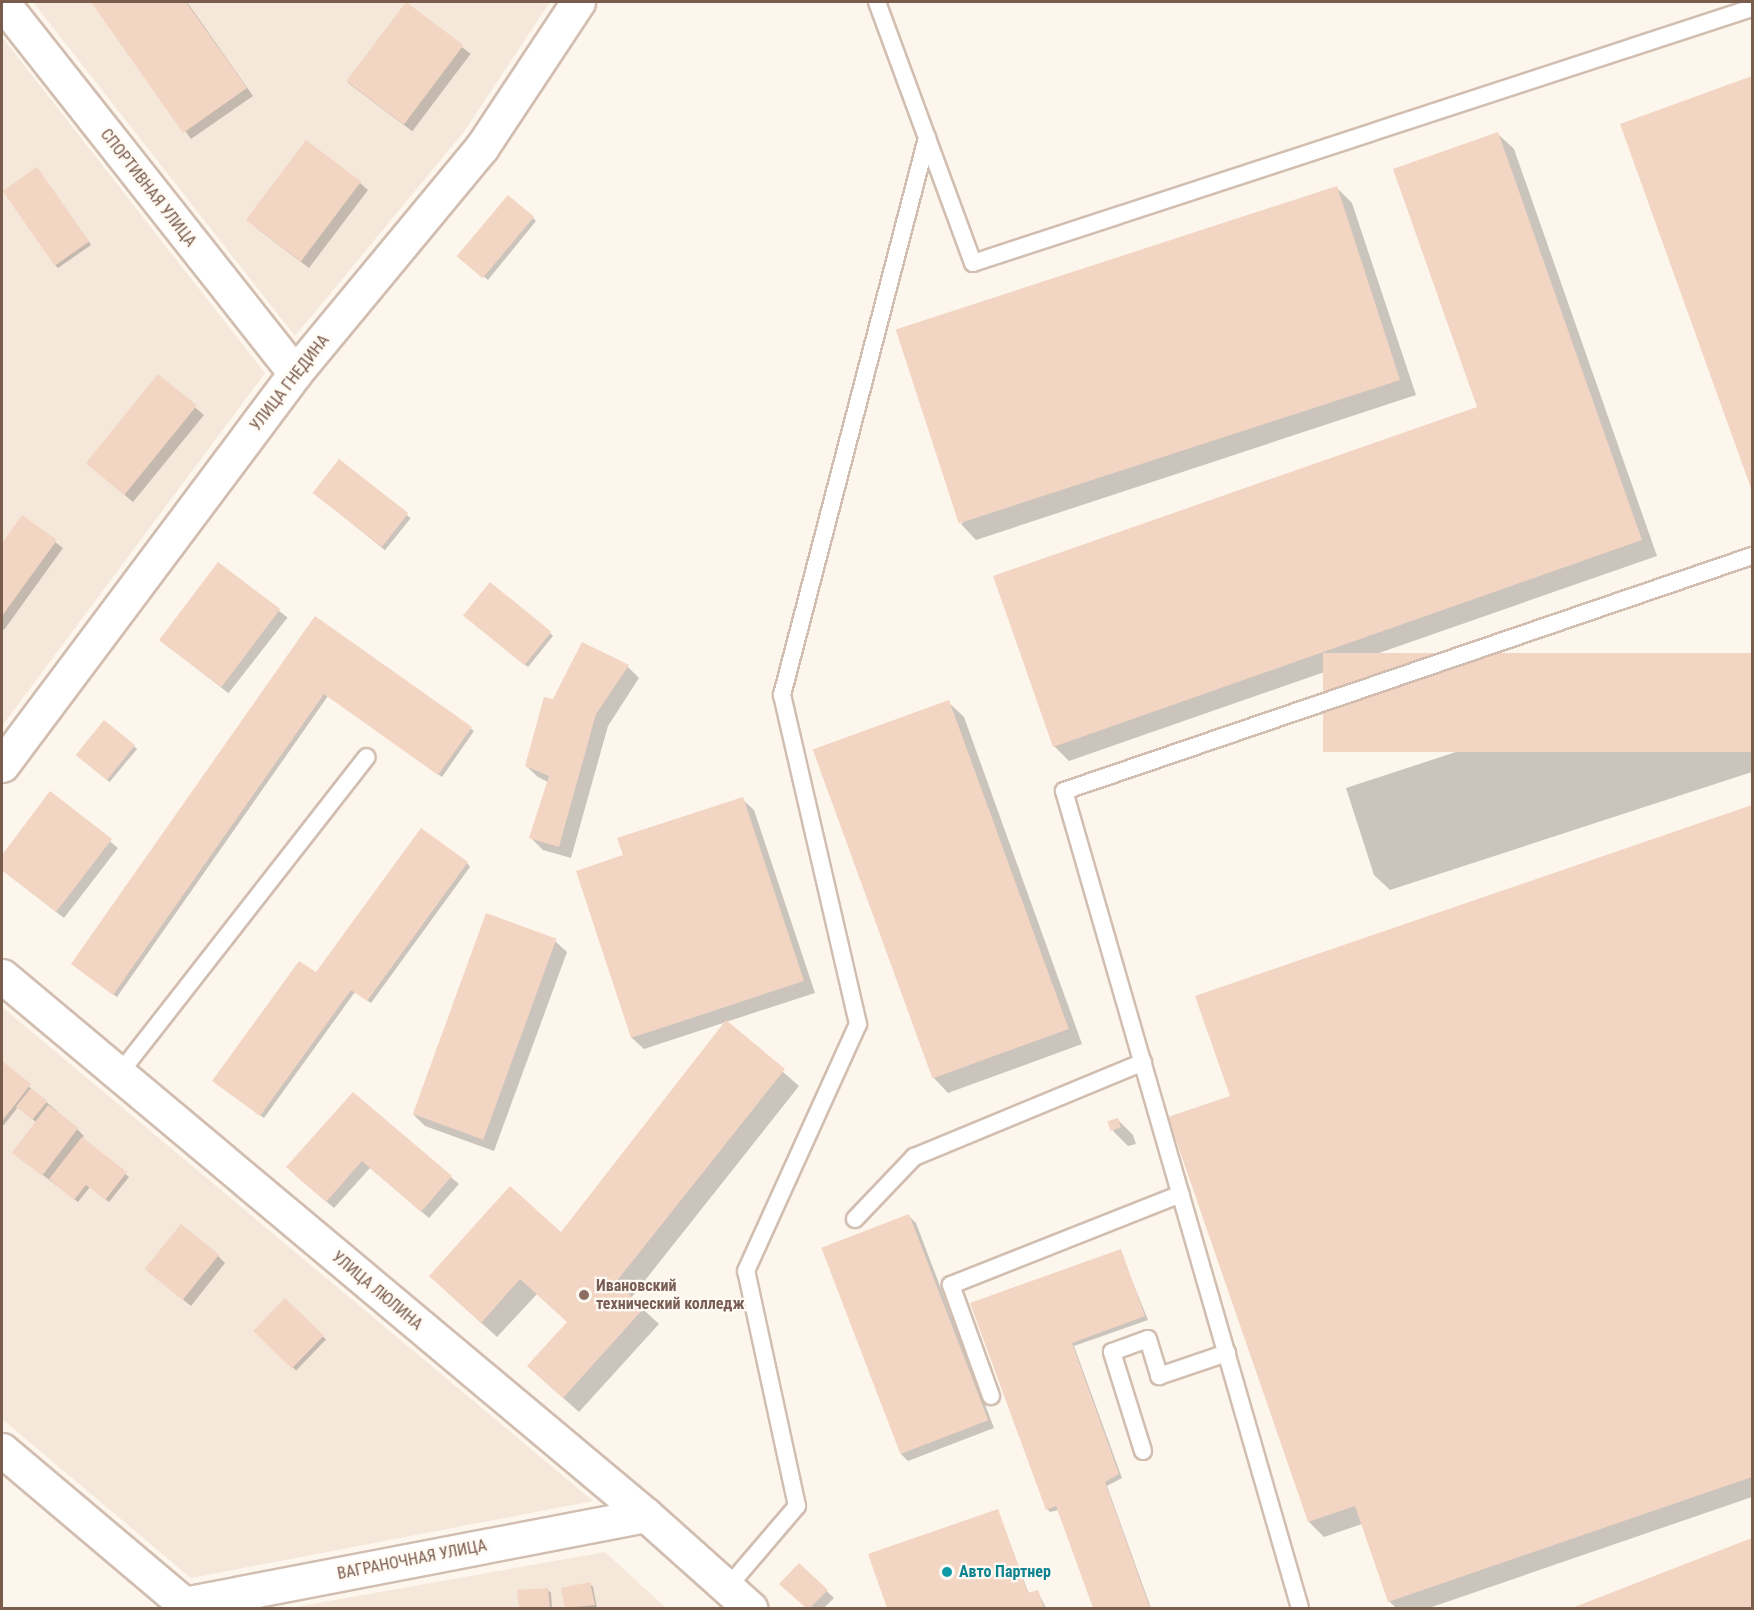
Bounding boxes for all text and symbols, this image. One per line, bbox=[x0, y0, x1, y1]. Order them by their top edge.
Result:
street label: СПОРТИВНАЯ УЛИЦА bbox=[96, 125, 200, 251]
street label: УЛИЦА ГНЕДИНА bbox=[246, 331, 334, 435]
street label: УЛИЦА ЛЮЛИНА bbox=[328, 1248, 426, 1334]
place label: Ивановский технический колледж bbox=[596, 1276, 744, 1314]
marker: Ивановский технический колледж bbox=[577, 1288, 591, 1302]
street label: ВАГРАНОЧНАЯ УЛИЦА bbox=[336, 1536, 488, 1584]
place label: Авто Партнер bbox=[959, 1562, 1051, 1582]
marker: Авто Партнер bbox=[940, 1565, 954, 1579]

